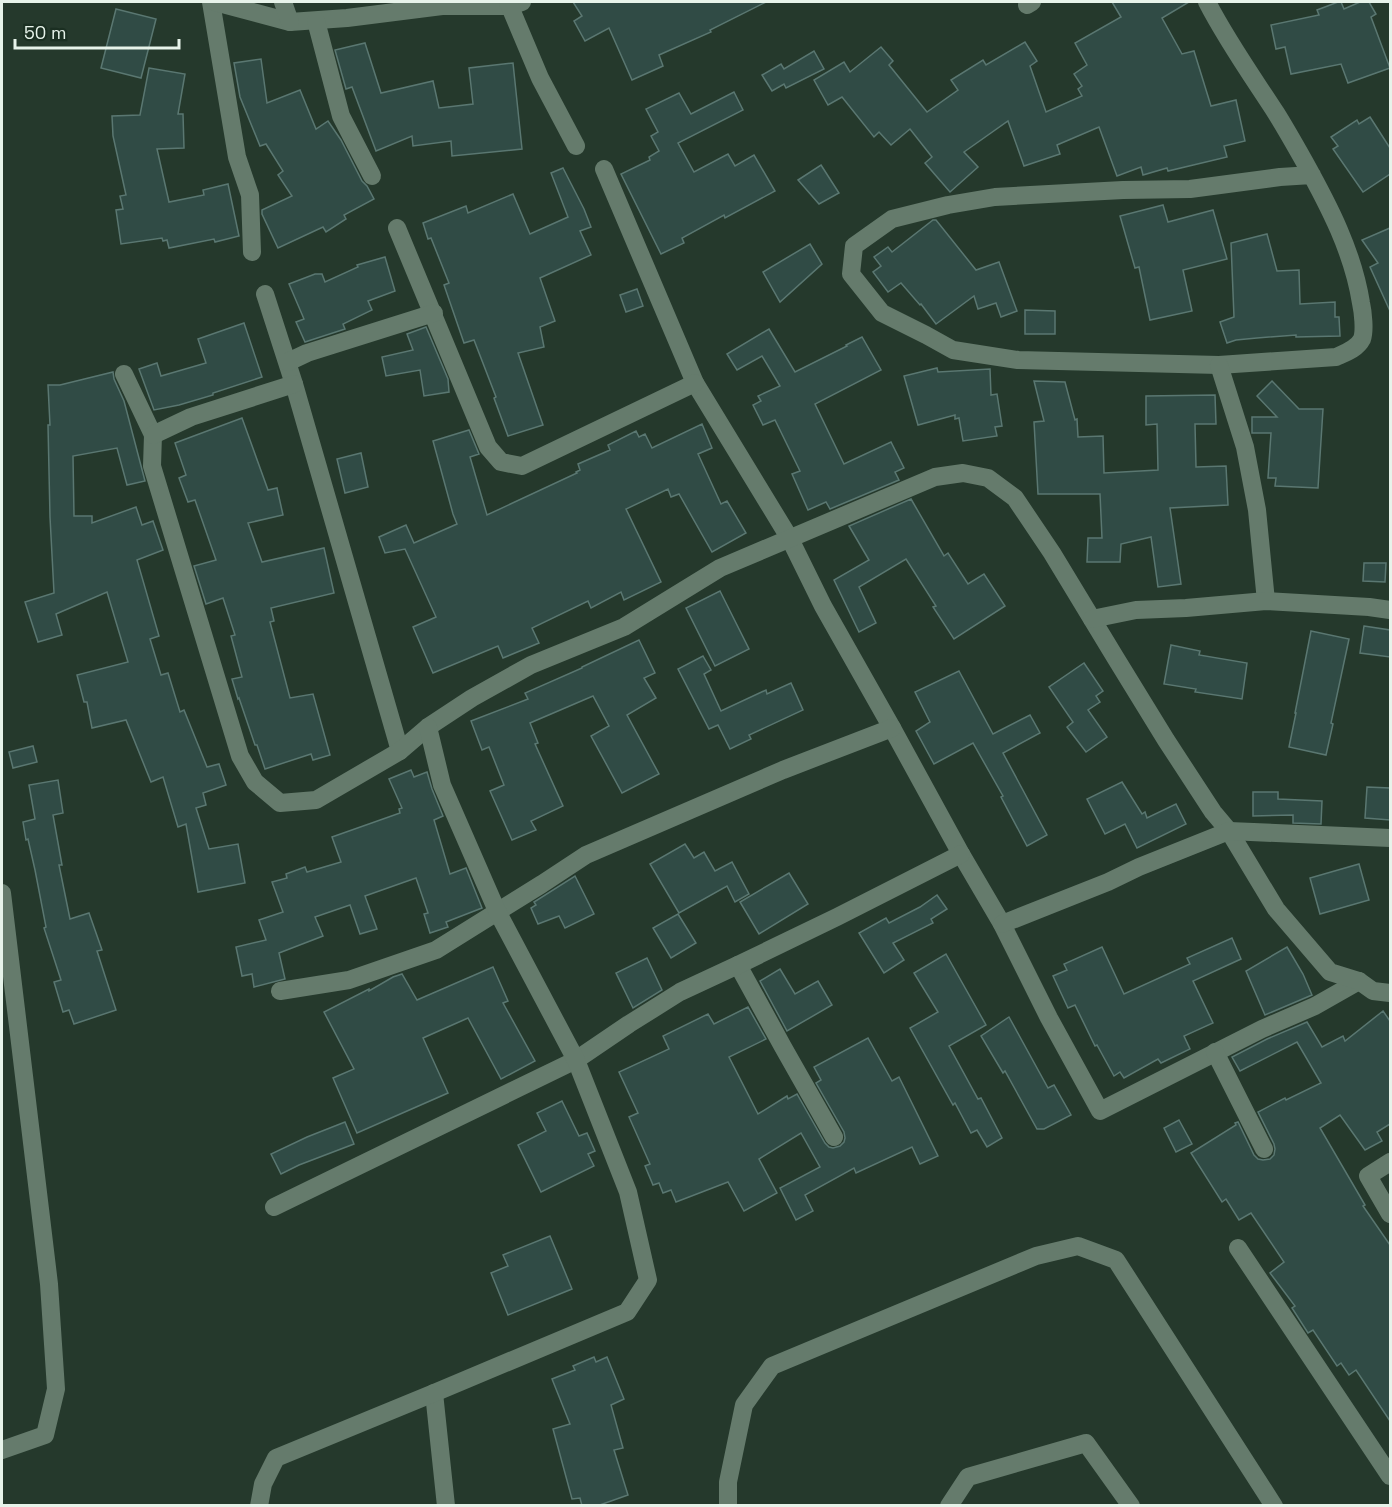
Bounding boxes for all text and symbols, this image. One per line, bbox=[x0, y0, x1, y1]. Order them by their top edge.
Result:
scale bar bbox=[15, 12, 178, 50]
text: 50 m bbox=[24, 21, 66, 44]

